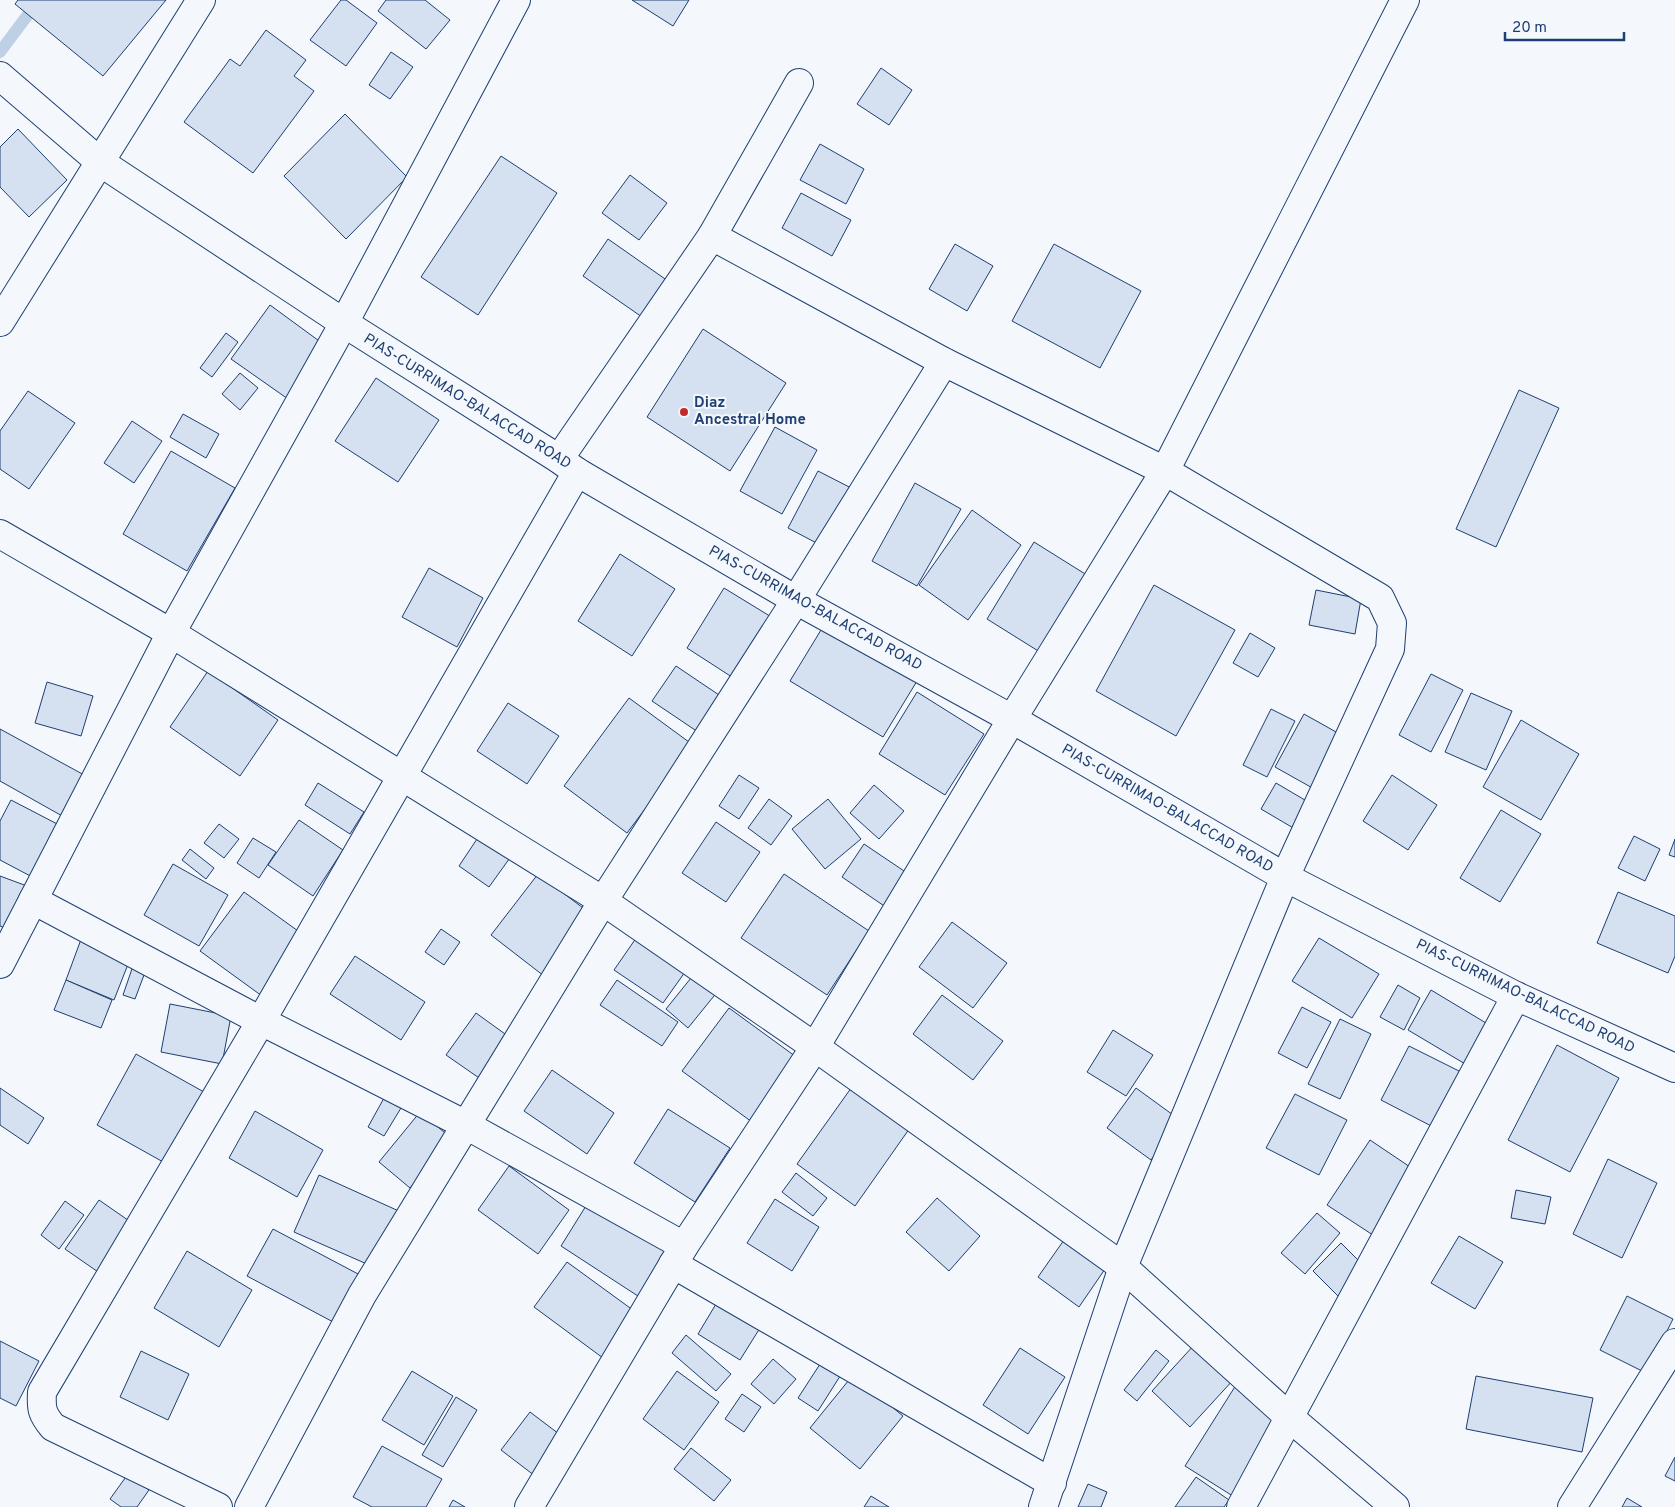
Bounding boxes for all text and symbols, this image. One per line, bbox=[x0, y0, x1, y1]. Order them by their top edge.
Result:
scale bar bbox=[1505, 10, 1624, 42]
text: 20 m bbox=[1512, 19, 1547, 38]
street label: PIAS-CURRIMAO-BALACCAD ROAD bbox=[360, 330, 574, 474]
place label: Diaz Ancestral Home bbox=[694, 394, 806, 430]
marker: Diaz Ancestral Home bbox=[678, 406, 690, 418]
street label: PIAS-CURRIMAO-BALACCAD ROAD bbox=[705, 542, 925, 676]
street label: PIAS-CURRIMAO-BALACCAD ROAD bbox=[1058, 740, 1276, 878]
street label: PIAS-CURRIMAO-BALACCAD ROAD bbox=[1412, 936, 1638, 1058]

